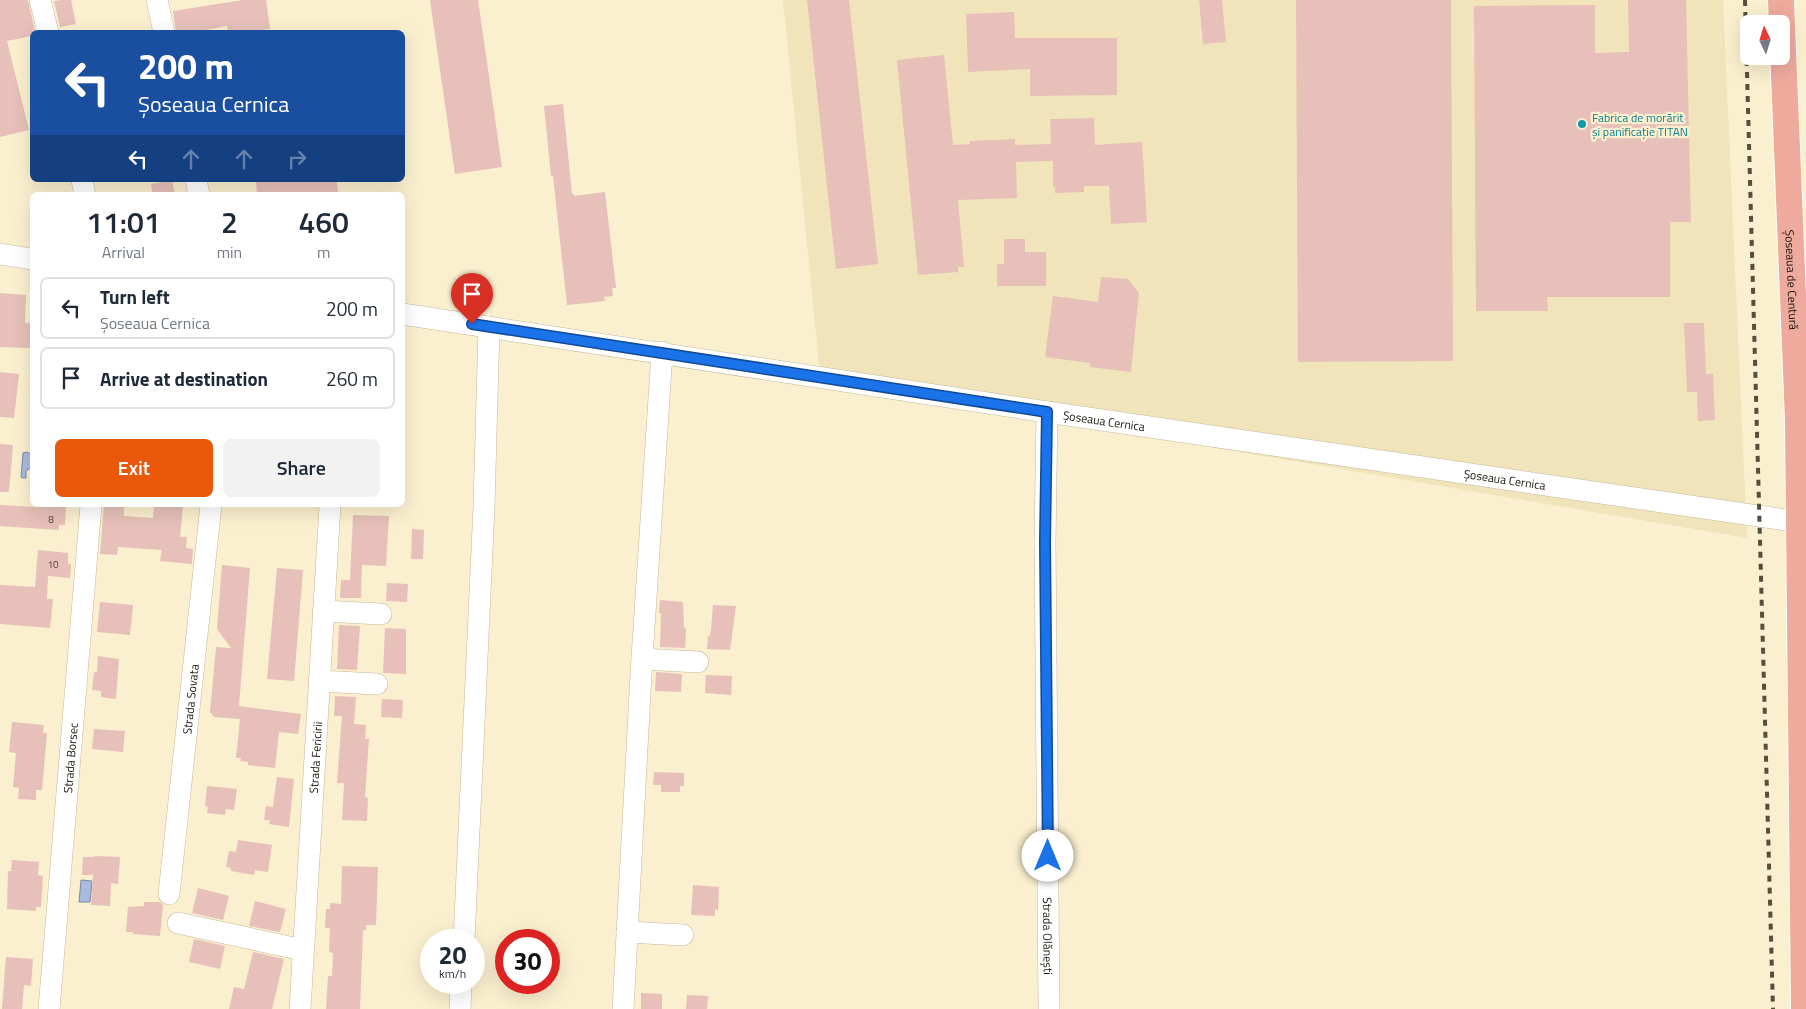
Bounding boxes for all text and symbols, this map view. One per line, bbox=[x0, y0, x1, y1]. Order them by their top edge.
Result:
north arrow bbox=[1740, 15, 1790, 65]
map controls bbox=[1740, 15, 1790, 65]
text: 200 m bbox=[138, 39, 234, 93]
icon: left bbox=[55, 50, 120, 115]
text: Șoseaua Cernica bbox=[138, 87, 289, 121]
place label: Fabrica de morărit și panificație TITAN bbox=[1592, 108, 1688, 141]
marker: Fabrica de morărit și panificație TITAN bbox=[1576, 118, 1588, 130]
icon: left bbox=[124, 145, 152, 173]
icon: ahead bbox=[177, 145, 205, 173]
icon: ahead bbox=[230, 145, 258, 173]
icon: right bbox=[283, 145, 311, 173]
text: 11:01 bbox=[86, 199, 161, 245]
text: 2 bbox=[221, 199, 238, 245]
text: 460 bbox=[298, 199, 349, 245]
street label: Șoseaua de Centură bbox=[1781, 229, 1804, 330]
text: Arrival bbox=[102, 240, 145, 264]
text: min bbox=[217, 240, 242, 264]
text: m bbox=[317, 240, 330, 264]
pin bbox=[451, 273, 493, 324]
icon: arrive bbox=[458, 280, 486, 308]
text: Turn left bbox=[100, 282, 170, 311]
icon: left bbox=[57, 294, 85, 322]
text: 200 m bbox=[326, 294, 378, 323]
text: Șoseaua Cernica bbox=[100, 311, 210, 335]
icon: arrive bbox=[57, 364, 85, 392]
text: Arrive at destination bbox=[100, 364, 268, 393]
text: 260 m bbox=[326, 364, 378, 393]
street label: Șoseaua Cernica bbox=[1062, 405, 1146, 436]
button: Exit bbox=[55, 439, 213, 497]
button: Share bbox=[223, 439, 380, 497]
street label: Șoseaua Cernica bbox=[1463, 464, 1547, 494]
house number: 8 bbox=[48, 512, 54, 527]
house number: 10 bbox=[47, 557, 59, 572]
street label: Strada Sovata bbox=[177, 663, 203, 735]
street label: Strada Fericirii bbox=[303, 721, 327, 794]
street label: Strada Borsec bbox=[58, 722, 82, 794]
position arrow bbox=[1021, 829, 1073, 881]
street label: Strada Olănești bbox=[1039, 897, 1058, 975]
speed limit sign: 30 bbox=[495, 929, 560, 994]
text: 20 bbox=[438, 936, 467, 974]
text: km/h bbox=[439, 964, 466, 983]

